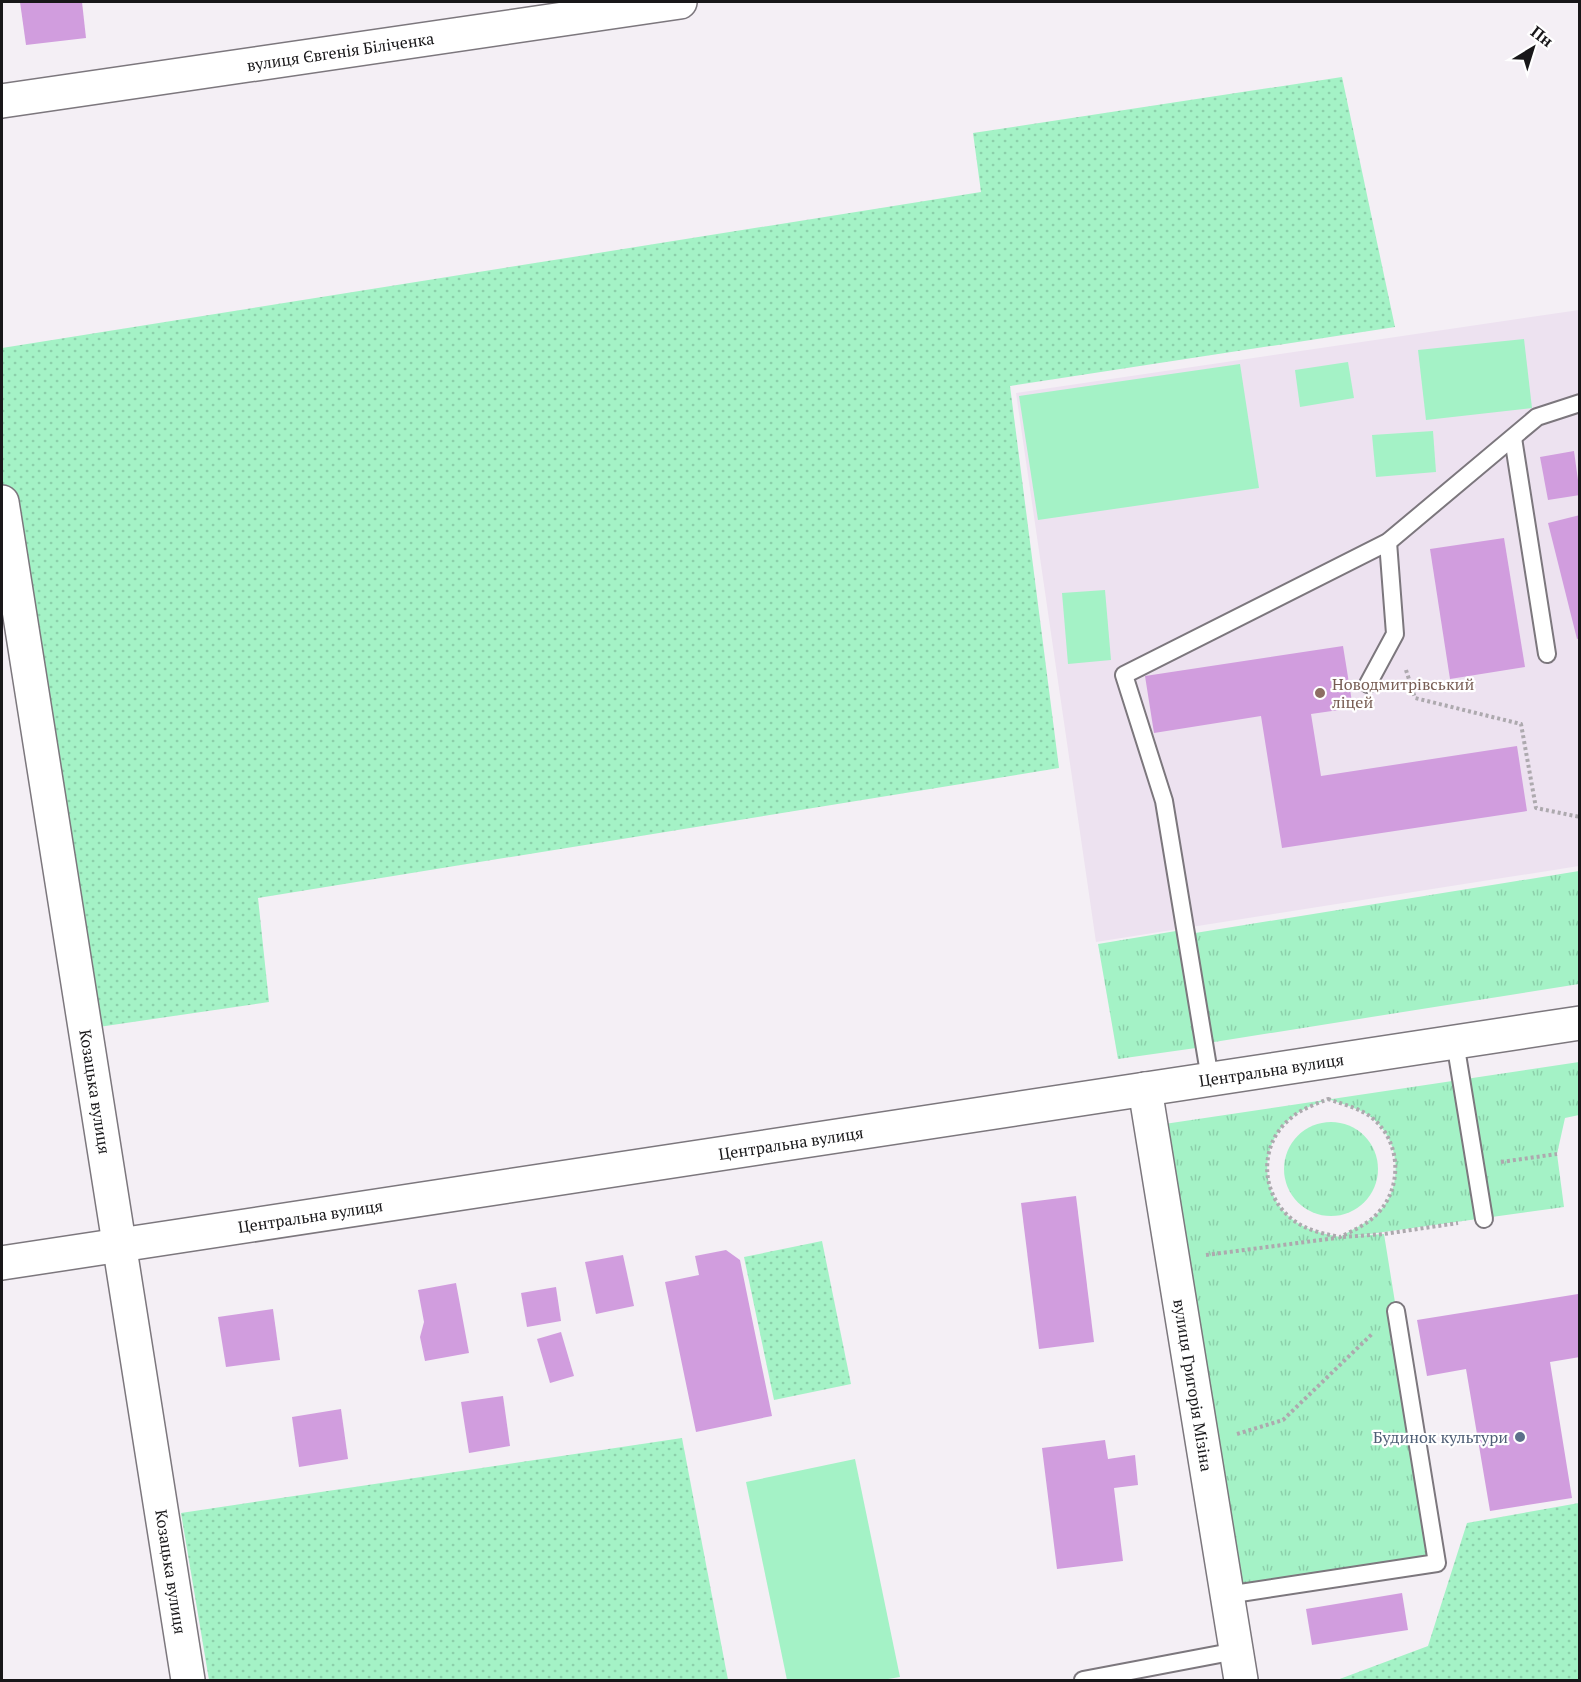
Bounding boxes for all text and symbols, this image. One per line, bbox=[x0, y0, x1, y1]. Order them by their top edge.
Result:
north arrow bbox=[1503, 18, 1563, 78]
text: Пн bbox=[1526, 21, 1558, 52]
street label: вулиця Євгенія Біліченка bbox=[245, 27, 436, 76]
place label: Новодмитрівський ліцей bbox=[1332, 673, 1474, 713]
marker: Новодмитрівський ліцей bbox=[1313, 686, 1327, 700]
street label: Козацька вулиця bbox=[74, 1028, 116, 1156]
street label: Центральна вулиця bbox=[1197, 1048, 1345, 1092]
street label: Центральна вулиця bbox=[717, 1121, 865, 1165]
street label: Центральна вулиця bbox=[236, 1194, 384, 1238]
street label: вулиця Григорія Мізіна bbox=[1168, 1297, 1218, 1473]
place label: Будинок культури bbox=[1373, 1426, 1508, 1448]
marker: Будинок культури bbox=[1513, 1430, 1527, 1444]
street label: Козацька вулиця bbox=[150, 1508, 192, 1636]

